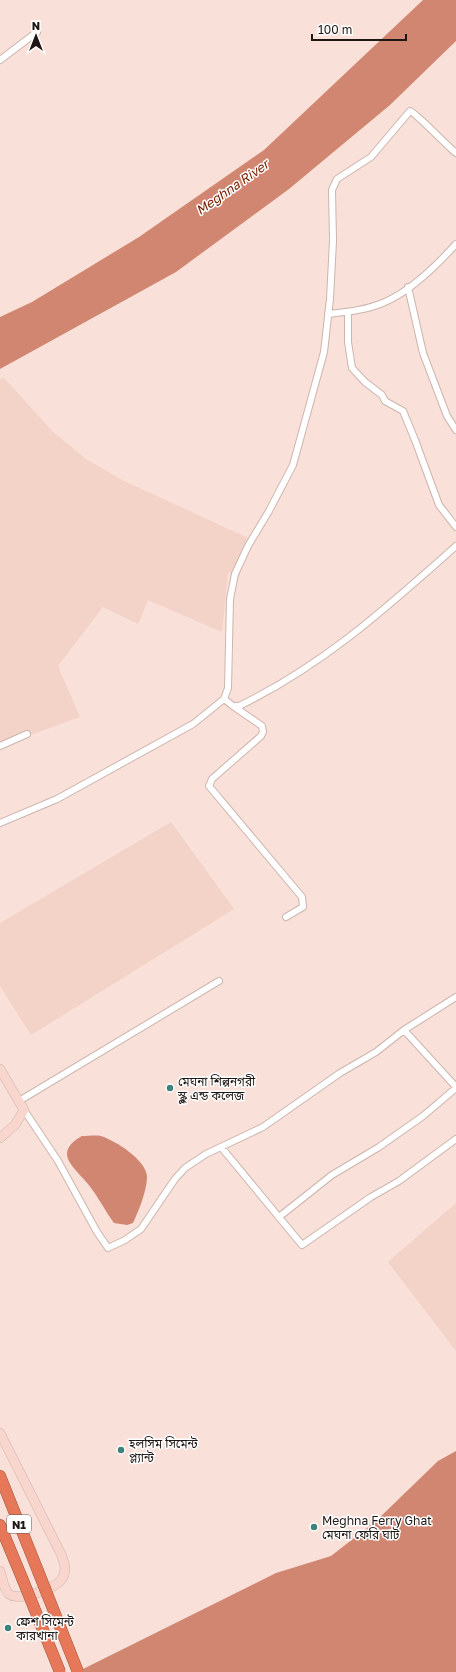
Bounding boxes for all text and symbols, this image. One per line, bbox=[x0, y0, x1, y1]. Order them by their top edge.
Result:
north arrow bbox=[16, 16, 56, 56]
scale bar bbox=[312, 16, 406, 42]
text: N bbox=[32, 19, 40, 32]
text: 100 m bbox=[318, 22, 352, 37]
water label: Meghna River bbox=[192, 155, 273, 218]
place label: মেঘনা শিল্পনগরী স্কুল এন্ড কলেজ bbox=[177, 1074, 256, 1104]
marker: মেঘনা শিল্পনগরী স্কুল এন্ড কলেজ bbox=[165, 1083, 175, 1093]
place label: হলসিম সিমেন্ট প্ল্যান্ট bbox=[128, 1436, 198, 1465]
marker: হলসিম সিমেন্ট প্ল্যান্ট bbox=[116, 1445, 126, 1455]
place label: Meghna Ferry Ghat মেঘনা ফেরি ঘাট bbox=[322, 1513, 432, 1542]
road number: N1 bbox=[7, 1515, 31, 1533]
marker: Meghna Ferry Ghat মেঘনা ফেরি ঘাট bbox=[309, 1522, 319, 1532]
place label: ফ্রেশ সিমেন্ট কারখানা bbox=[15, 1614, 75, 1643]
marker: ফ্রেশ সিমেন্ট কারখানা bbox=[3, 1623, 13, 1633]

